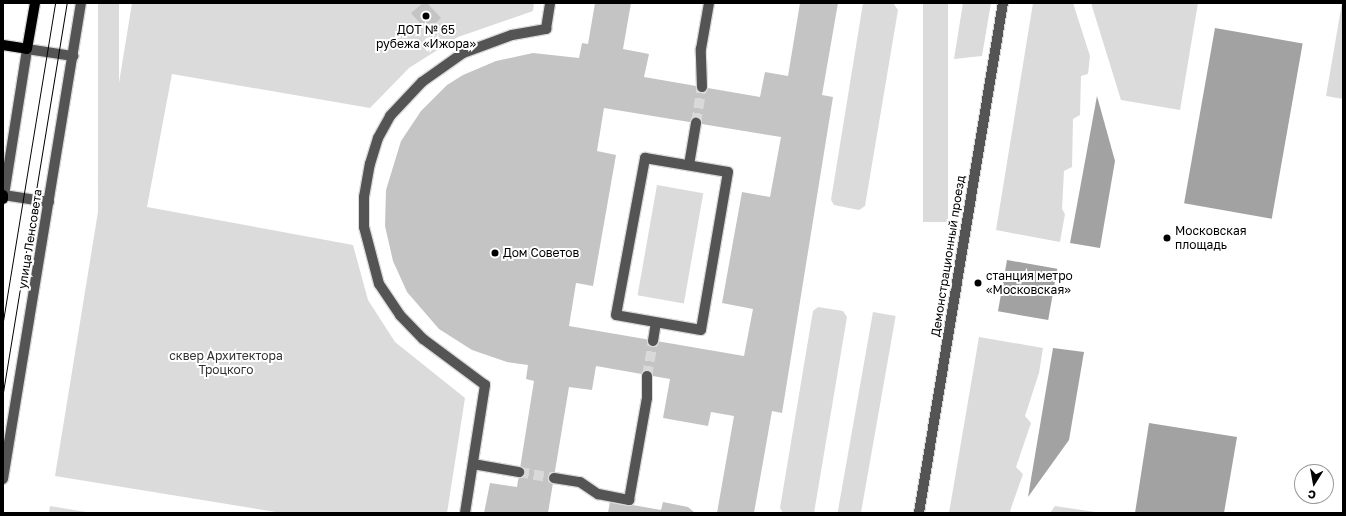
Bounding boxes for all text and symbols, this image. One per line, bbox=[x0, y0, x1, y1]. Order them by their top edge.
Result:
marker: ДОТ № 65 рубежа «Ижора» bbox=[421, 11, 431, 21]
place label: ДОТ № 65 рубежа «Ижора» bbox=[376, 23, 476, 51]
street label: Демонстрационный проезд bbox=[928, 174, 968, 338]
street label: улица Ленсовета bbox=[15, 188, 45, 290]
place label: Московская площадь bbox=[1175, 224, 1247, 252]
marker: Московская площадь bbox=[1162, 233, 1172, 243]
place label: Дом Советов bbox=[503, 246, 579, 260]
marker: Дом Советов bbox=[490, 248, 500, 258]
place label: станция метро «Московская» bbox=[986, 269, 1073, 297]
marker: станция метро «Московская» bbox=[973, 278, 983, 288]
park label: сквер Архитектора Троцкого bbox=[169, 349, 283, 377]
north arrow bbox=[1294, 464, 1334, 504]
text: С bbox=[1307, 488, 1317, 502]

